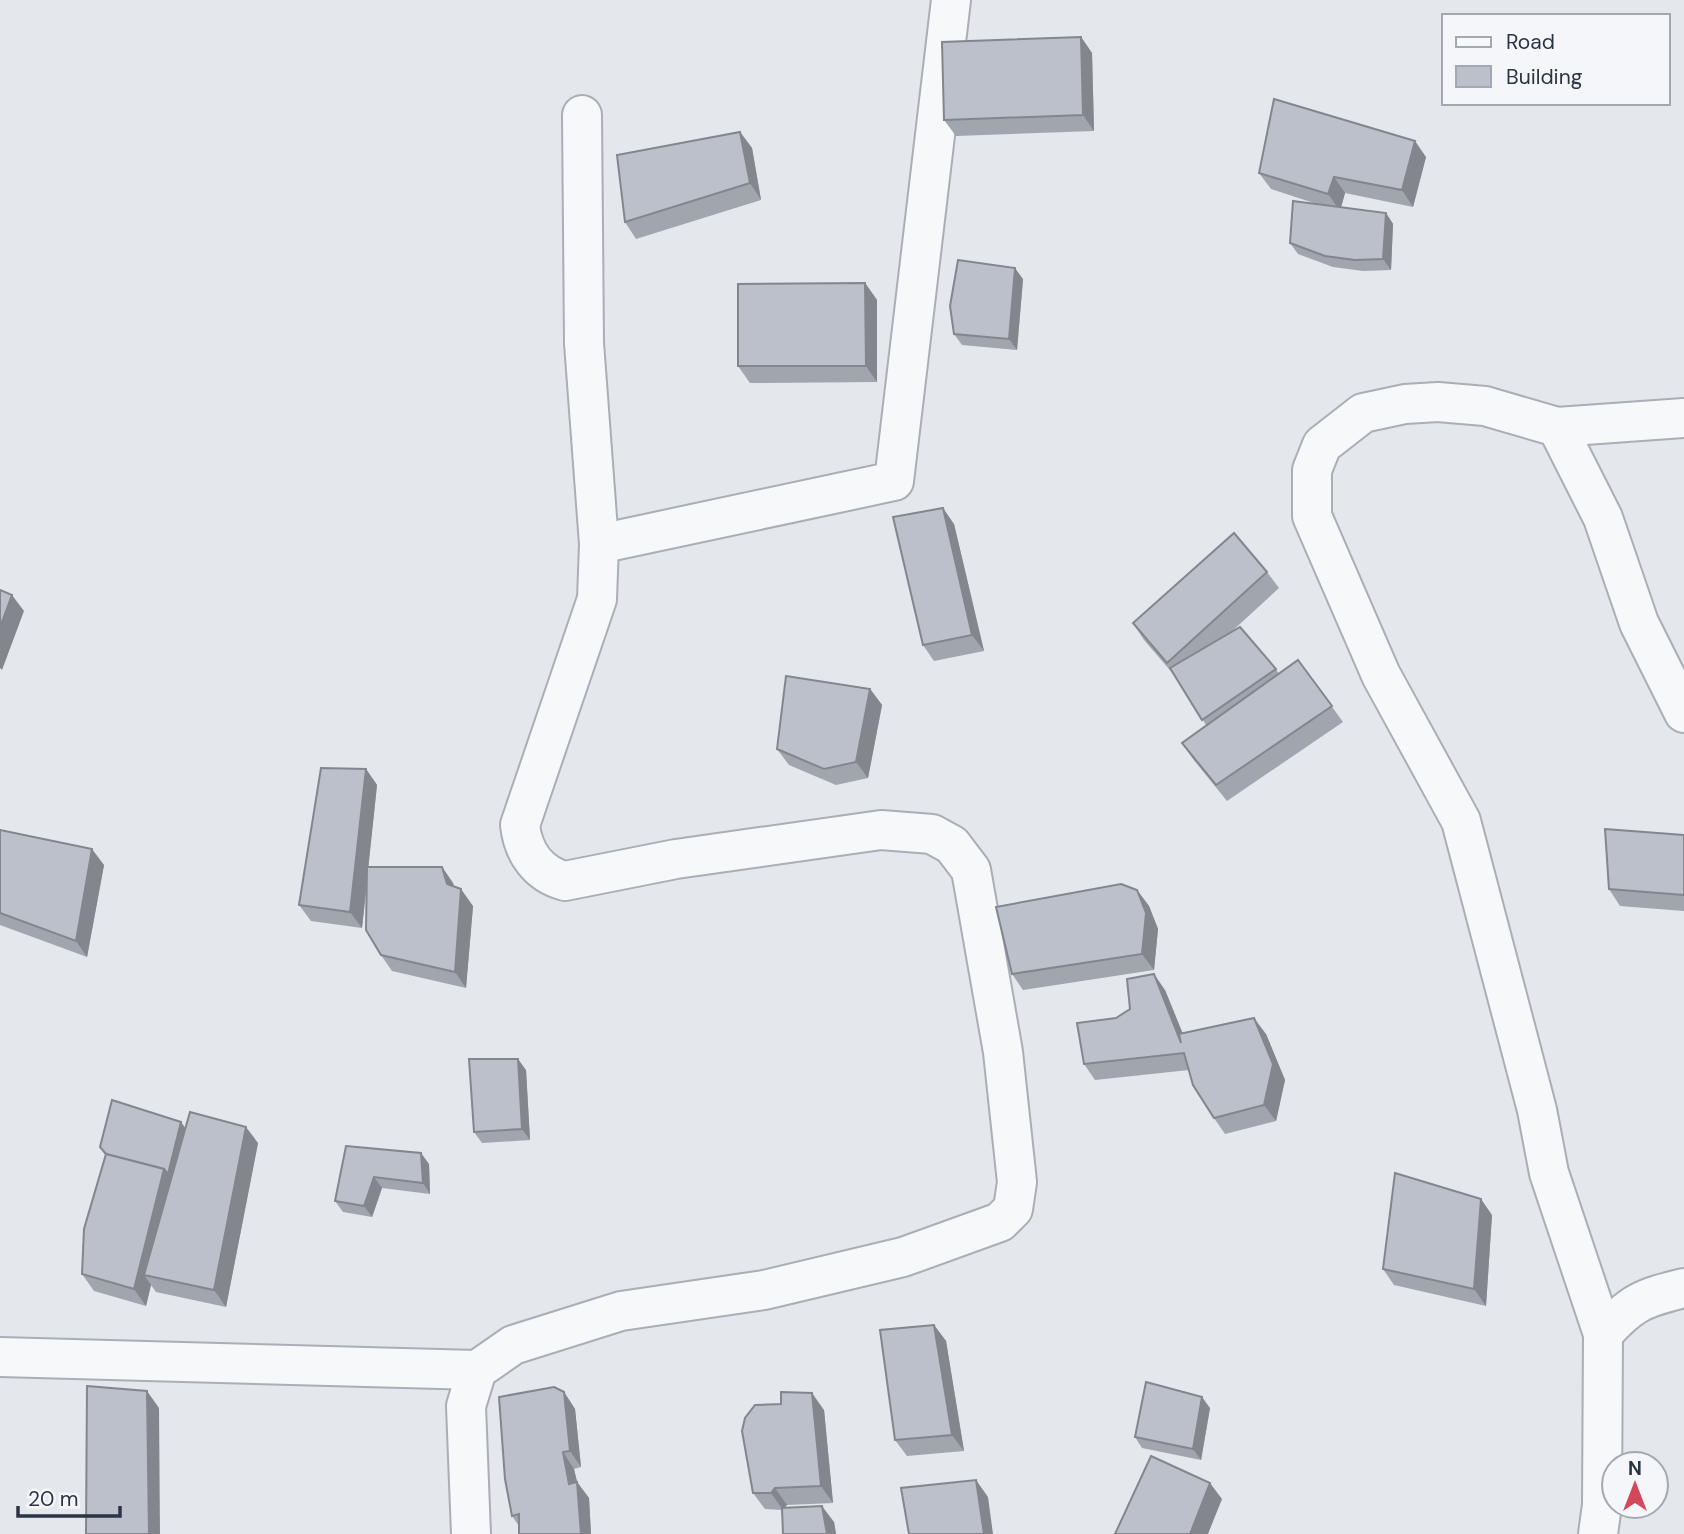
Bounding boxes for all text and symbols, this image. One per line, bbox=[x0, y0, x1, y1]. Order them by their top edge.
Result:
legend bbox=[1442, 14, 1670, 105]
text: Road bbox=[1506, 28, 1555, 56]
text: Building bbox=[1506, 63, 1583, 91]
north arrow bbox=[1600, 1450, 1670, 1520]
text: N bbox=[1628, 1456, 1642, 1481]
scale bar bbox=[18, 1474, 119, 1518]
text: 20 m bbox=[28, 1485, 79, 1513]

